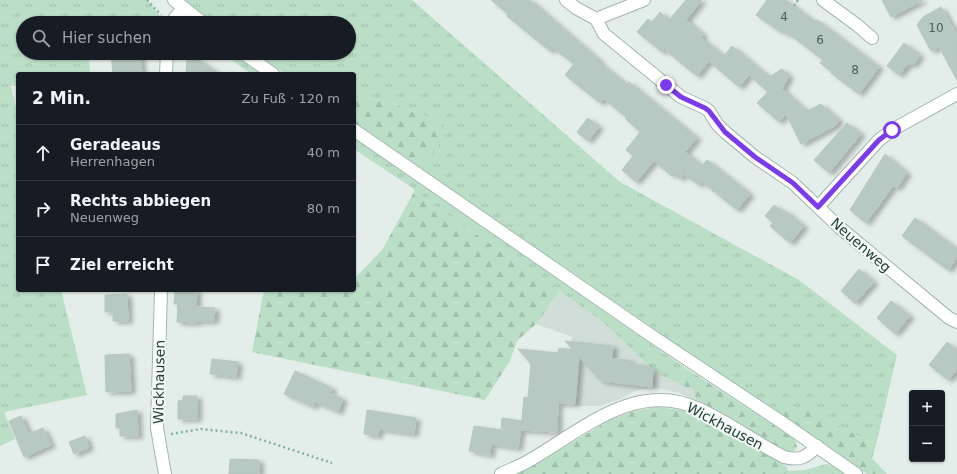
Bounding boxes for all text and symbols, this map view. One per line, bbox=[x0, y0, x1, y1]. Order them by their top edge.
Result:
house number: 4 bbox=[780, 10, 788, 24]
search box bbox=[16, 16, 356, 60]
house number: 10 bbox=[928, 21, 944, 35]
icon: search bbox=[30, 27, 52, 49]
text: Hier suchen bbox=[62, 29, 151, 47]
house number: 6 bbox=[816, 33, 824, 47]
house number: 8 bbox=[851, 63, 859, 77]
route end bbox=[657, 76, 675, 94]
text: 2 Min. bbox=[32, 88, 91, 108]
text: Zu Fuß · 120 m bbox=[242, 91, 340, 106]
route start bbox=[883, 121, 901, 139]
text: Geradeaus bbox=[70, 136, 161, 154]
icon: ahead bbox=[32, 142, 54, 164]
text: 40 m bbox=[307, 145, 340, 160]
text: Herrenhagen bbox=[70, 154, 155, 169]
text: Rechts abbiegen bbox=[70, 192, 211, 210]
icon: right bbox=[32, 198, 54, 220]
text: 80 m bbox=[307, 201, 340, 216]
text: Neuenweg bbox=[70, 210, 139, 225]
street label: Neuenweg bbox=[828, 215, 894, 275]
icon: arrive bbox=[32, 254, 54, 276]
text: Ziel erreicht bbox=[70, 256, 174, 274]
street label: Wickhausen bbox=[150, 340, 168, 424]
map controls bbox=[909, 390, 945, 462]
button: + bbox=[909, 390, 945, 426]
street label: Wickhausen bbox=[684, 399, 766, 453]
button: − bbox=[909, 426, 945, 462]

